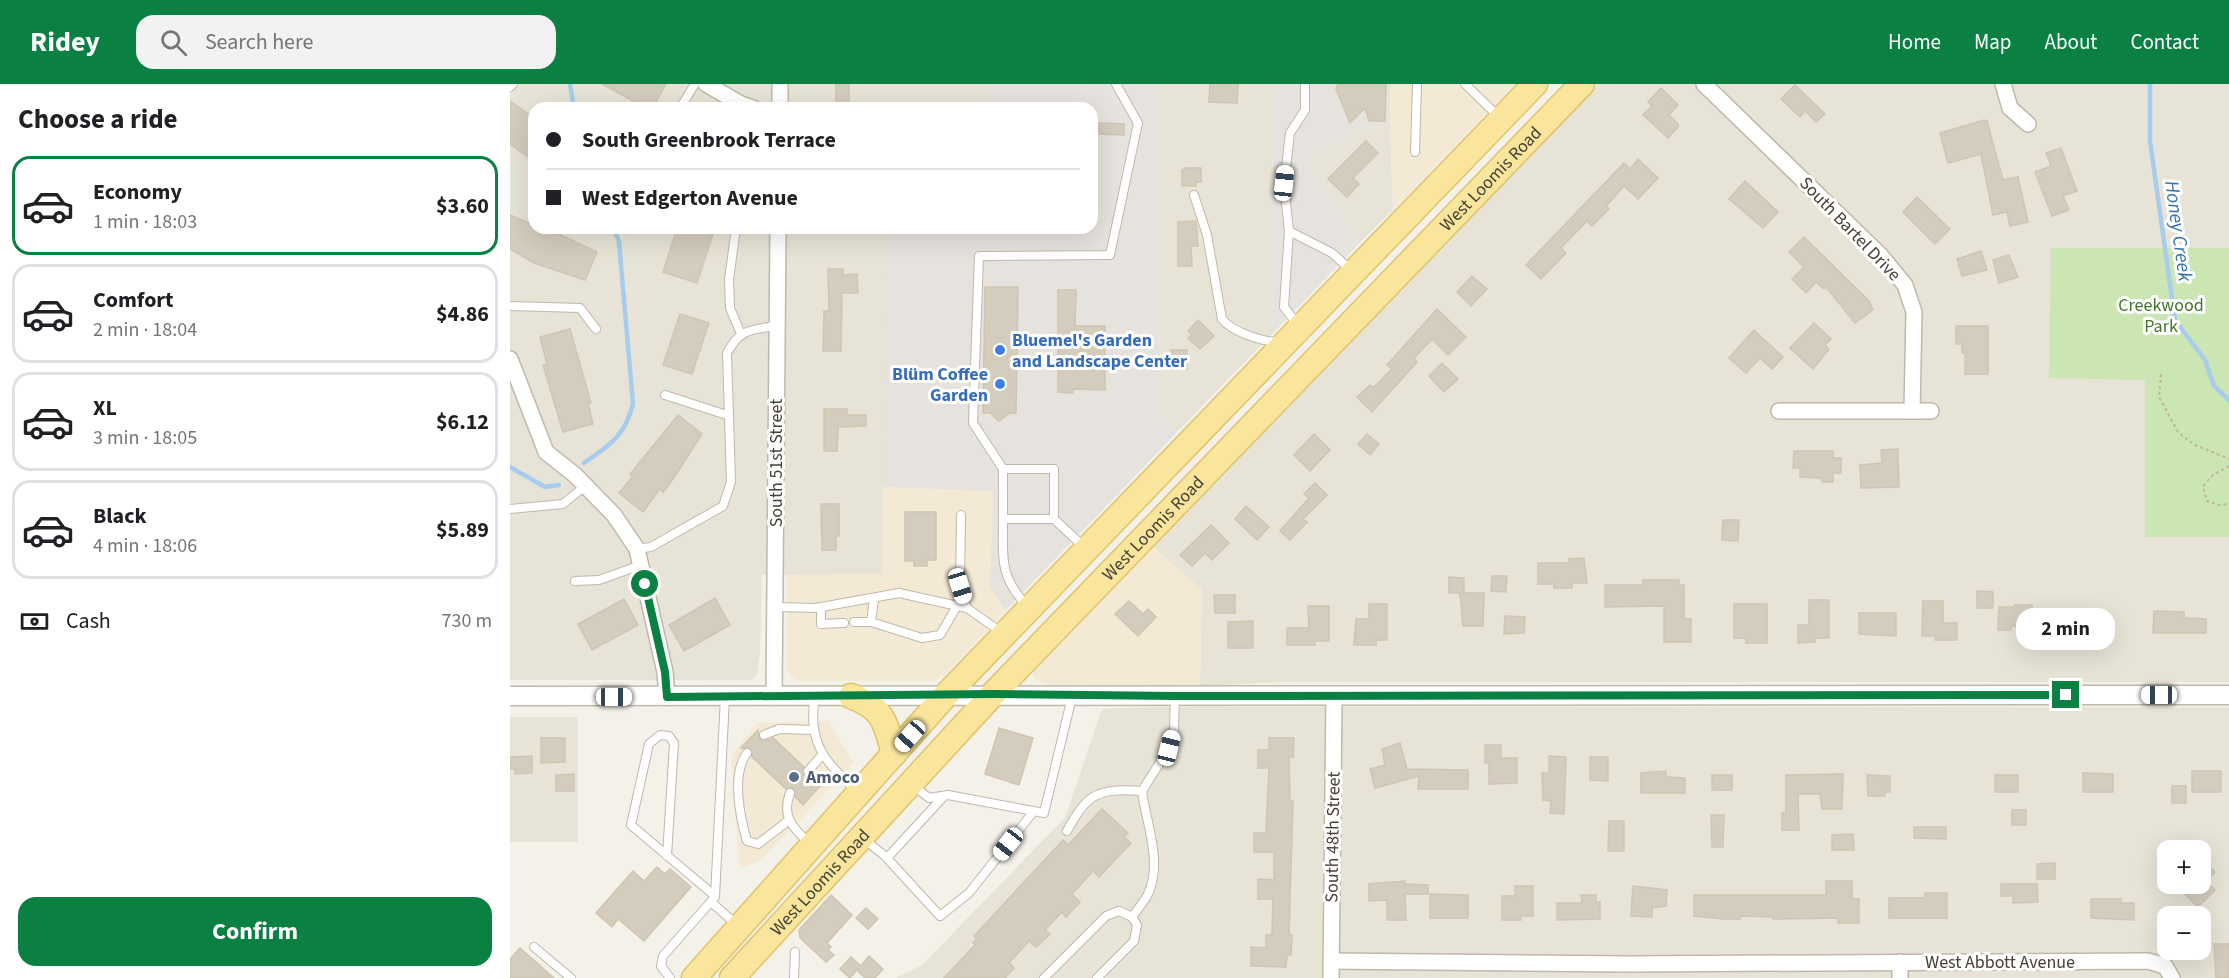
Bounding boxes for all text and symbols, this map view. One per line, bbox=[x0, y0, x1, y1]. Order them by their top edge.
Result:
search box bbox=[136, 15, 556, 69]
text: Ridey bbox=[30, 22, 100, 62]
icon: search bbox=[157, 26, 190, 59]
text: Search here bbox=[205, 26, 313, 58]
text: Home bbox=[1888, 27, 1941, 57]
text: Map bbox=[1974, 27, 2012, 57]
text: About bbox=[2045, 27, 2097, 57]
text: Contact bbox=[2130, 27, 2199, 57]
text: Choose a ride bbox=[18, 100, 178, 139]
street label: West Loomis Road bbox=[1434, 121, 1547, 237]
text: South Greenbrook Terrace bbox=[582, 124, 836, 156]
car bbox=[1273, 164, 1295, 202]
street label: South Bartel Drive bbox=[1794, 171, 1906, 287]
text: Economy bbox=[93, 176, 182, 208]
icon: car bbox=[21, 179, 75, 233]
water label: Honey Creek bbox=[2157, 179, 2199, 284]
text: West Edgerton Avenue bbox=[582, 182, 798, 214]
text: $3.60 bbox=[436, 190, 489, 222]
text: 1 min · 18:03 bbox=[93, 208, 197, 236]
text: Comfort bbox=[93, 284, 174, 316]
icon: car bbox=[21, 287, 75, 341]
park label: Creekwood Park bbox=[2118, 293, 2204, 339]
text: $4.86 bbox=[436, 298, 489, 330]
text: 2 min · 18:04 bbox=[93, 316, 197, 344]
place label: Bluemel's Garden and Landscape Center bbox=[1012, 328, 1188, 374]
marker: Bluemel's Garden and Landscape Center bbox=[993, 343, 1007, 357]
place label: Blüm Coffee Garden bbox=[892, 362, 988, 408]
marker: Blüm Coffee Garden bbox=[993, 377, 1007, 391]
text: XL bbox=[93, 392, 117, 424]
icon: car bbox=[21, 395, 75, 449]
street label: South 51st Street bbox=[764, 399, 789, 527]
text: $6.12 bbox=[436, 406, 489, 438]
text: 3 min · 18:05 bbox=[93, 424, 197, 452]
street label: West Loomis Road bbox=[1096, 470, 1210, 586]
text: Black bbox=[93, 500, 147, 532]
icon: car bbox=[21, 503, 75, 557]
text: $5.89 bbox=[436, 514, 489, 546]
text: 4 min · 18:06 bbox=[93, 532, 197, 560]
car bbox=[946, 566, 974, 606]
route start bbox=[631, 570, 658, 597]
icon: cash bbox=[18, 605, 51, 638]
text: Cash bbox=[66, 605, 111, 637]
text: 730 m bbox=[442, 607, 492, 635]
callout: 2 min bbox=[2016, 608, 2116, 650]
text: 2 min bbox=[2041, 615, 2090, 643]
route end bbox=[2052, 681, 2079, 708]
car bbox=[2141, 686, 2177, 704]
car bbox=[596, 688, 632, 706]
car bbox=[891, 717, 929, 755]
car bbox=[1156, 728, 1182, 768]
place label: Amoco bbox=[805, 765, 860, 790]
marker: Amoco bbox=[787, 770, 801, 784]
street label: South 48th Street bbox=[1319, 771, 1347, 903]
street label: West Loomis Road bbox=[764, 823, 876, 941]
car bbox=[990, 824, 1026, 864]
map controls bbox=[2157, 840, 2211, 960]
button: + bbox=[2157, 840, 2211, 894]
button: Confirm bbox=[18, 897, 492, 966]
button: − bbox=[2157, 906, 2211, 960]
street label: West Abbott Avenue bbox=[1925, 950, 2075, 975]

